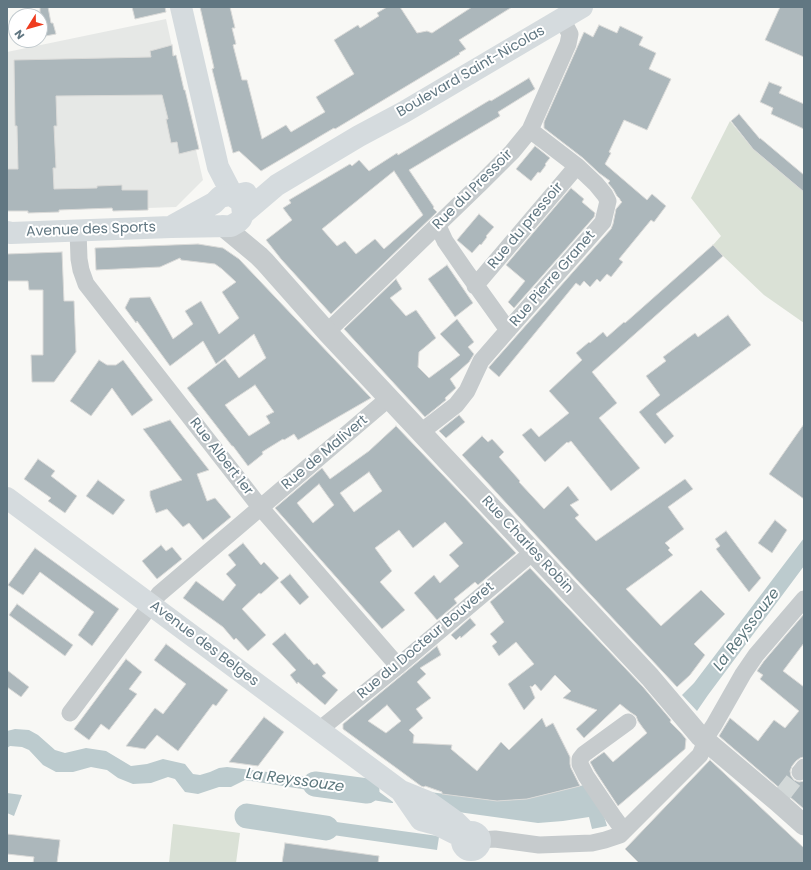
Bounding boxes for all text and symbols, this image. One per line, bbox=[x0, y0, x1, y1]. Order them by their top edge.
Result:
north arrow bbox=[8, 8, 48, 48]
street label: Boulevard Saint-Nicolas bbox=[394, 23, 548, 121]
text: N bbox=[10, 26, 28, 43]
street label: Rue du Pressoir bbox=[429, 146, 517, 234]
street label: Rue du pressoir bbox=[485, 179, 567, 273]
street label: Avenue des Sports bbox=[26, 219, 156, 241]
street label: Rue Pierre Granet bbox=[507, 228, 599, 330]
street label: Rue de Malivert bbox=[279, 412, 371, 494]
street label: Rue Albert 1er bbox=[186, 415, 256, 499]
street label: Rue Charles Robin bbox=[478, 493, 576, 597]
street label: Rue du Docteur Bouveret bbox=[354, 579, 498, 703]
water label: La Reyssouze bbox=[710, 585, 784, 675]
street label: Avenue des Belges bbox=[146, 598, 262, 690]
water label: La Reyssouze bbox=[245, 765, 345, 797]

